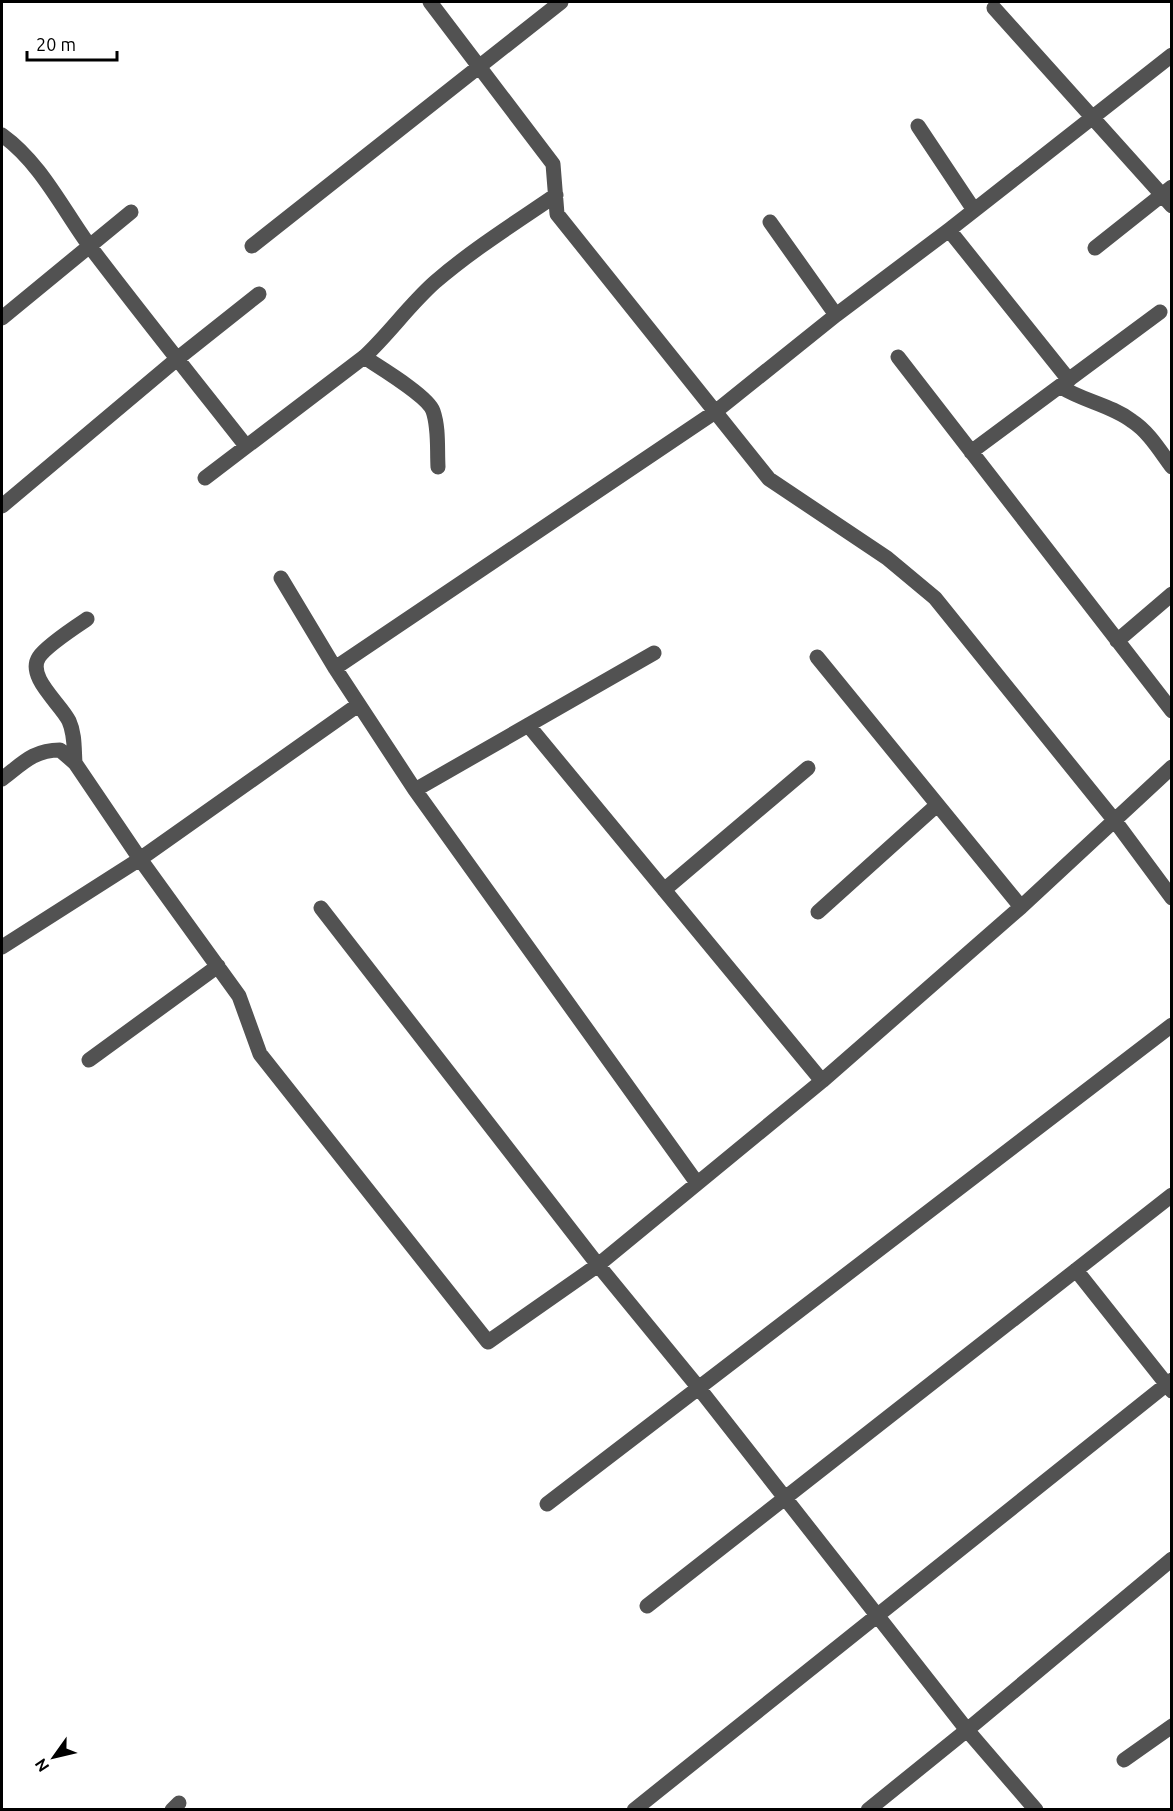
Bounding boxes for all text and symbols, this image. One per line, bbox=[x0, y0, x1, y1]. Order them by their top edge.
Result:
scale bar bbox=[27, 24, 117, 62]
text: 20 m bbox=[36, 34, 76, 54]
north arrow bbox=[24, 1727, 84, 1787]
text: N bbox=[31, 1755, 52, 1775]

